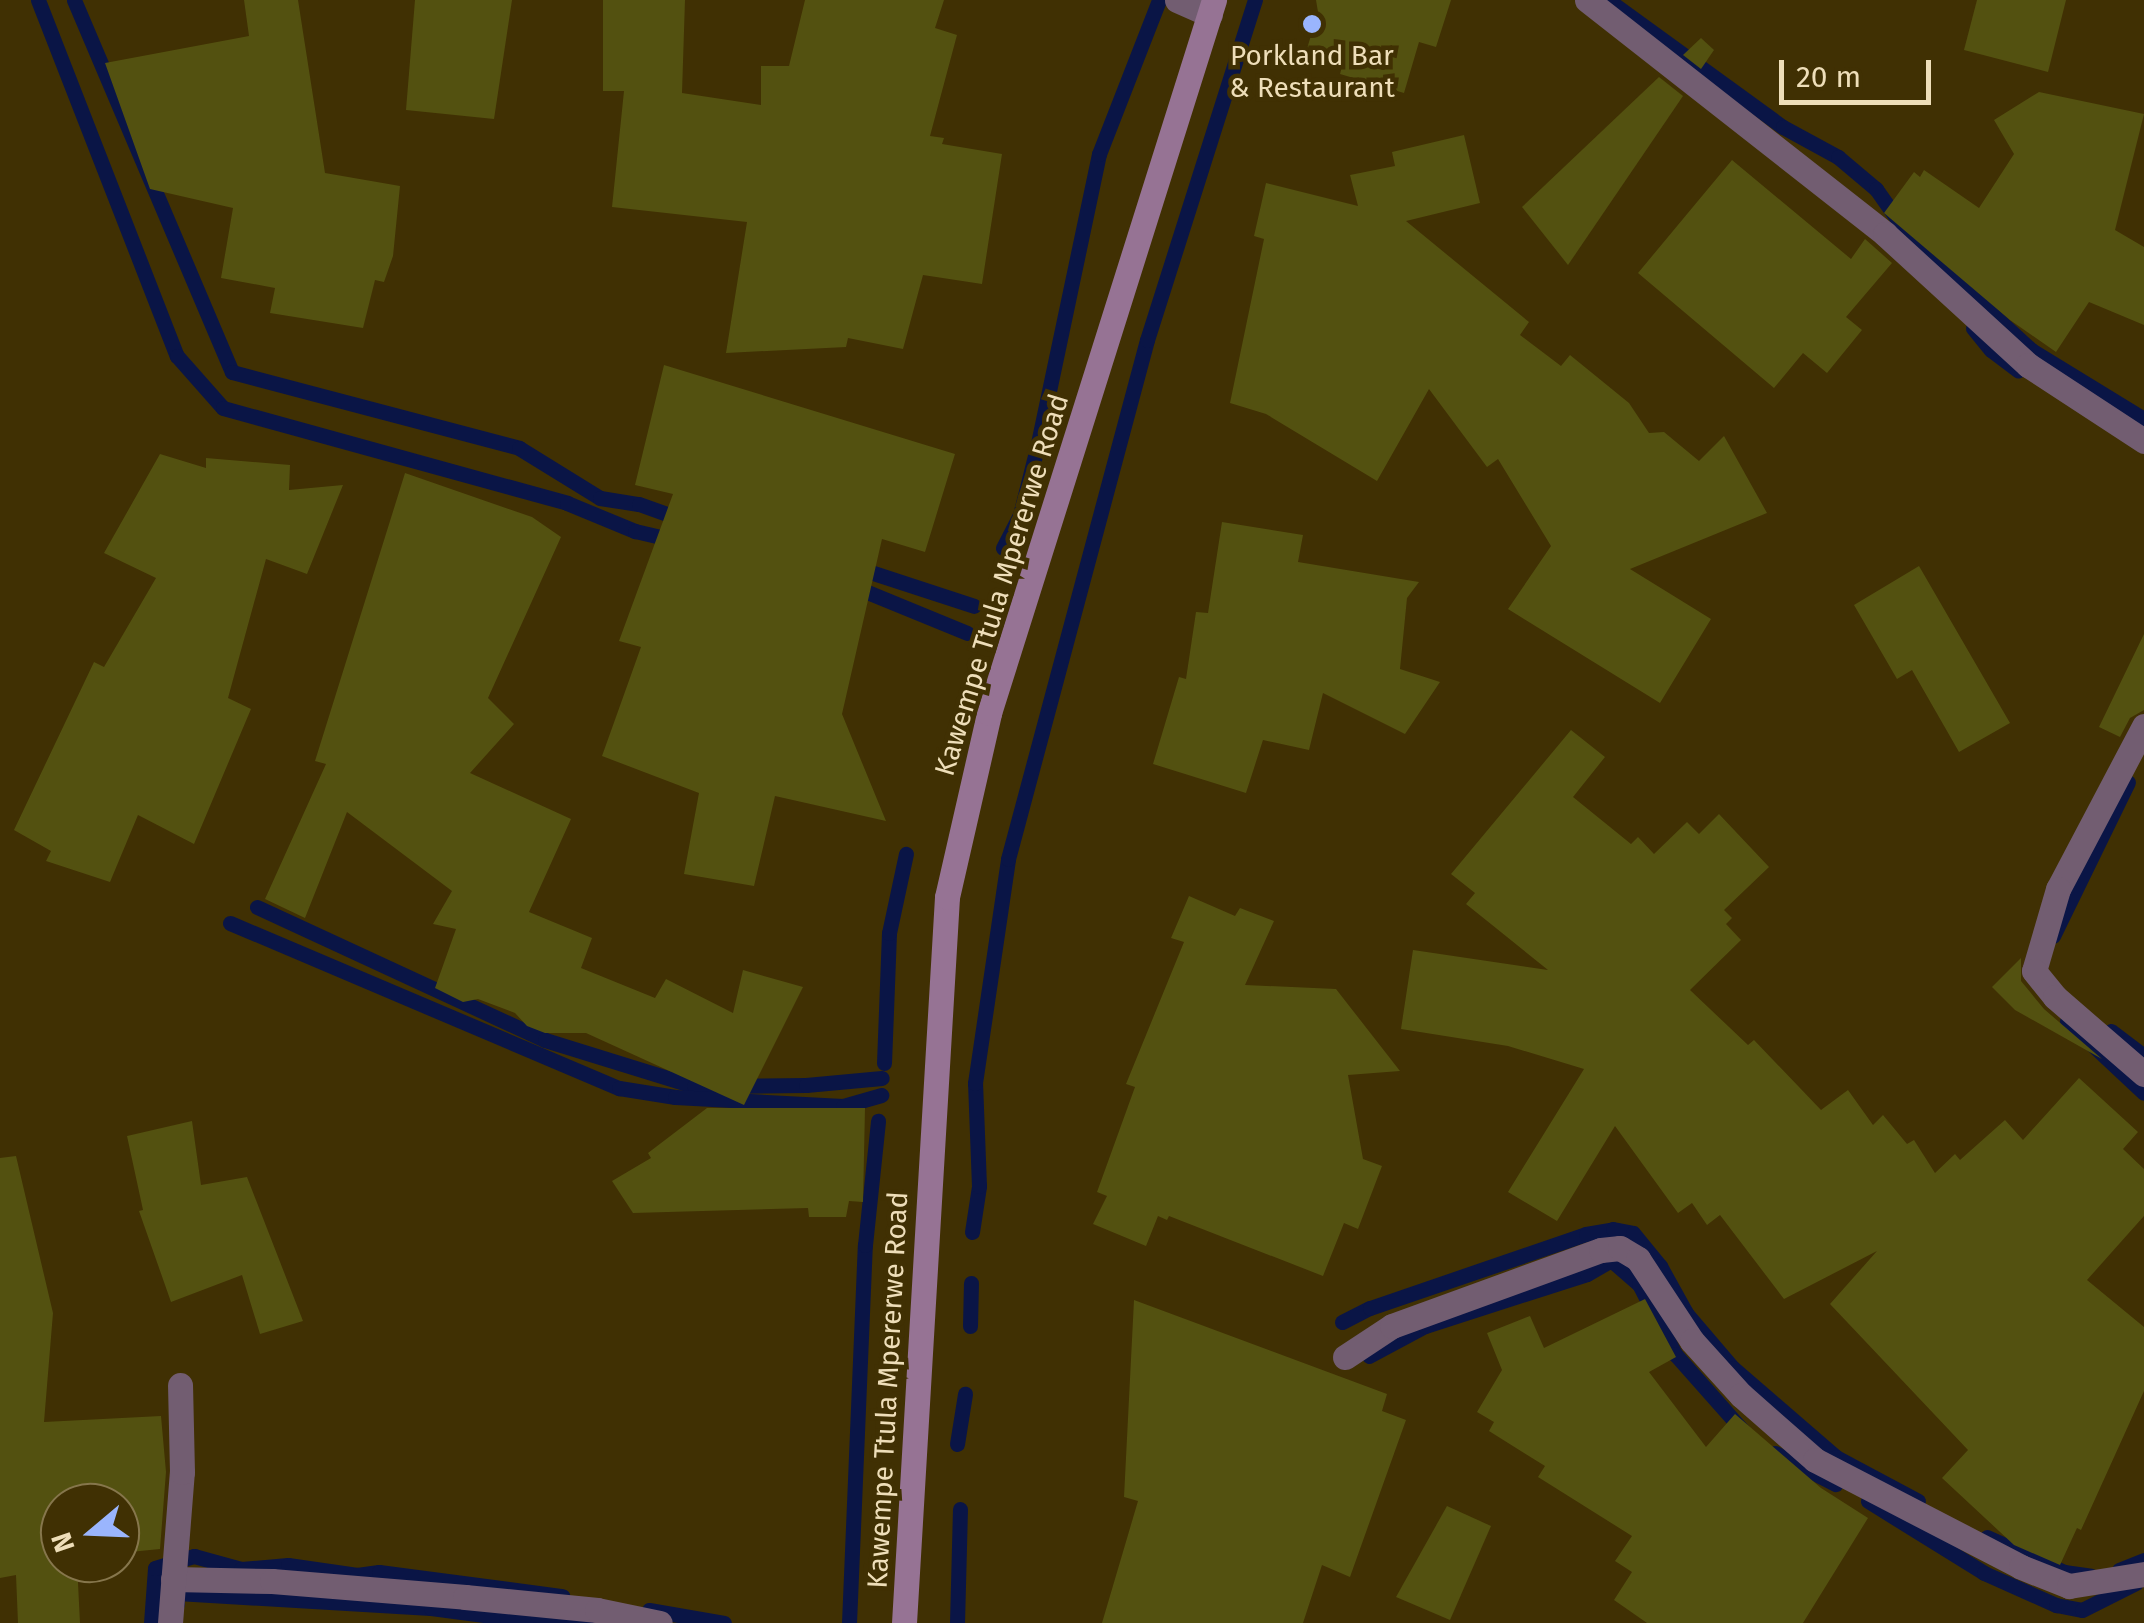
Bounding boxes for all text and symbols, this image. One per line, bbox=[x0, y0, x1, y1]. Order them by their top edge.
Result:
marker: Porkland Bar & Restaurant bbox=[1301, 13, 1323, 35]
place label: Porkland Bar & Restaurant bbox=[1229, 39, 1395, 105]
scale bar bbox=[1784, 40, 1936, 102]
text: 20 m bbox=[1796, 59, 1861, 95]
street label: Kawempe Ttula Mpererwe Road bbox=[928, 390, 1076, 780]
street label: Kawempe Ttula Mpererwe Road bbox=[861, 1191, 915, 1589]
north arrow bbox=[40, 1483, 140, 1583]
text: N bbox=[44, 1528, 82, 1556]

